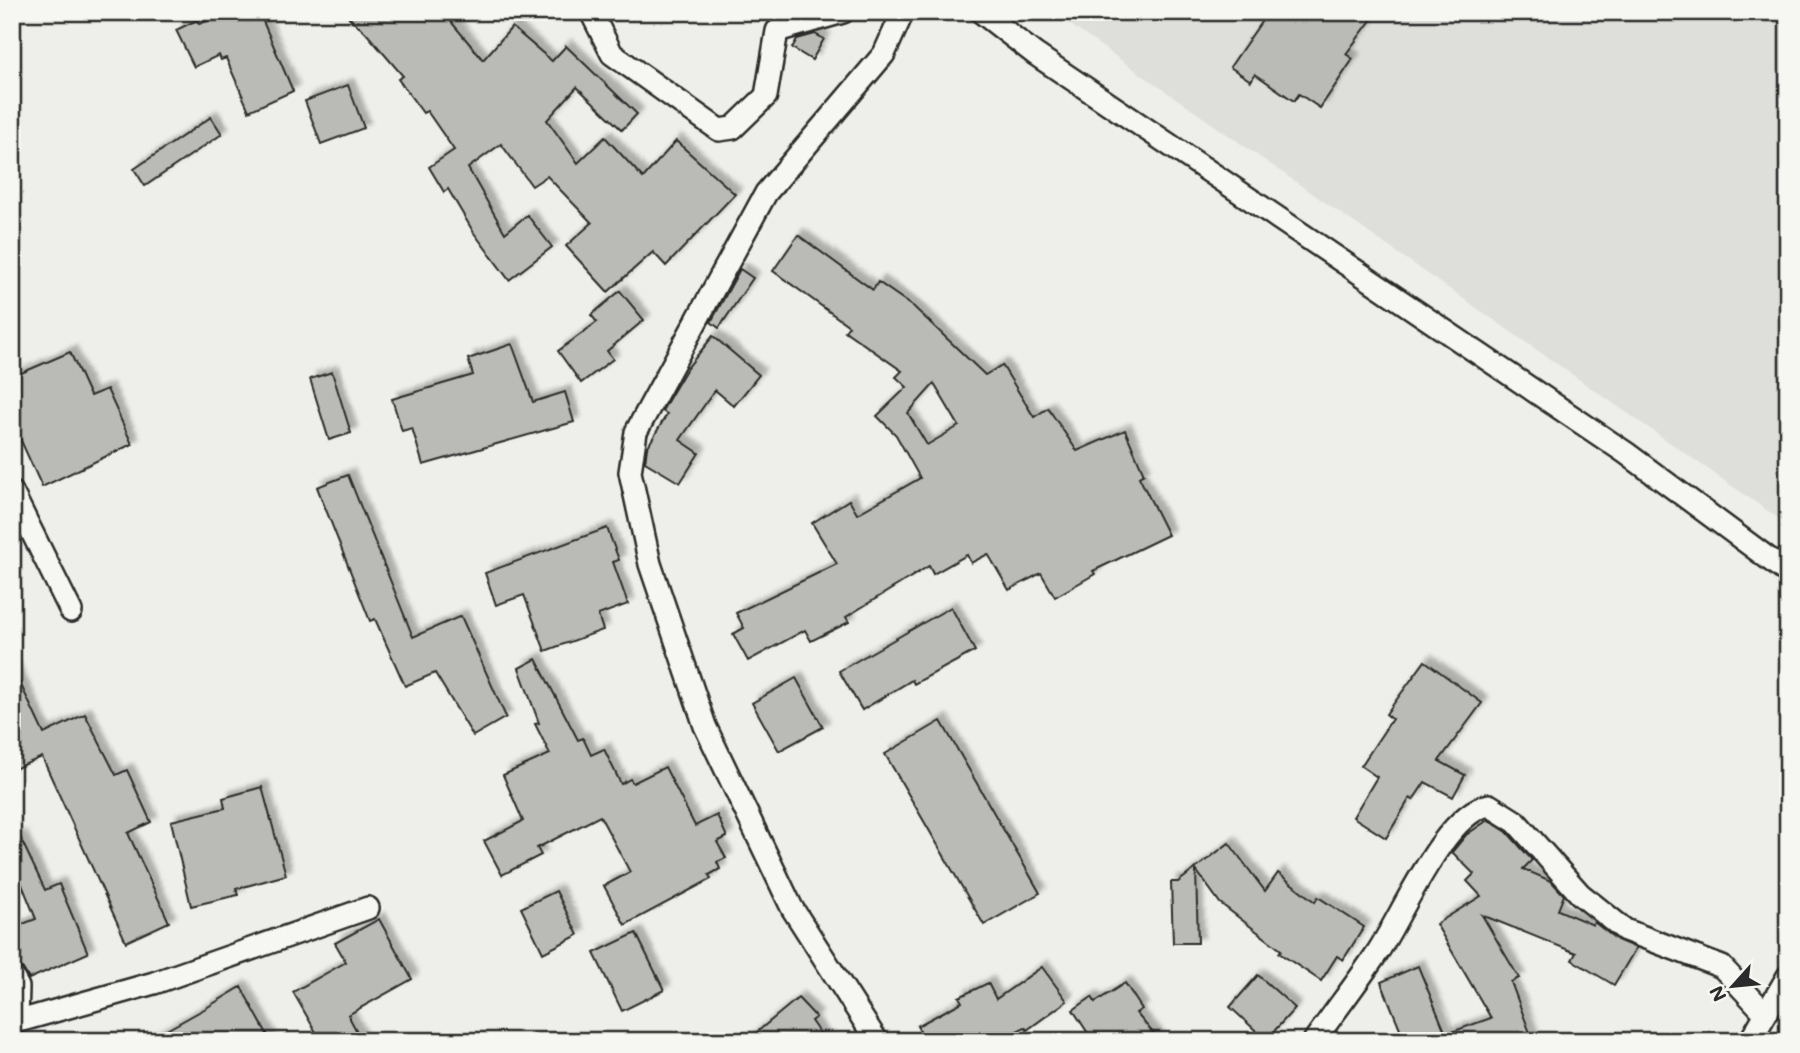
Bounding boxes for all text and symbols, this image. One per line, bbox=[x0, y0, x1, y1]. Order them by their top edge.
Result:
north arrow bbox=[1699, 951, 1769, 1021]
text: N bbox=[1703, 982, 1732, 1006]

